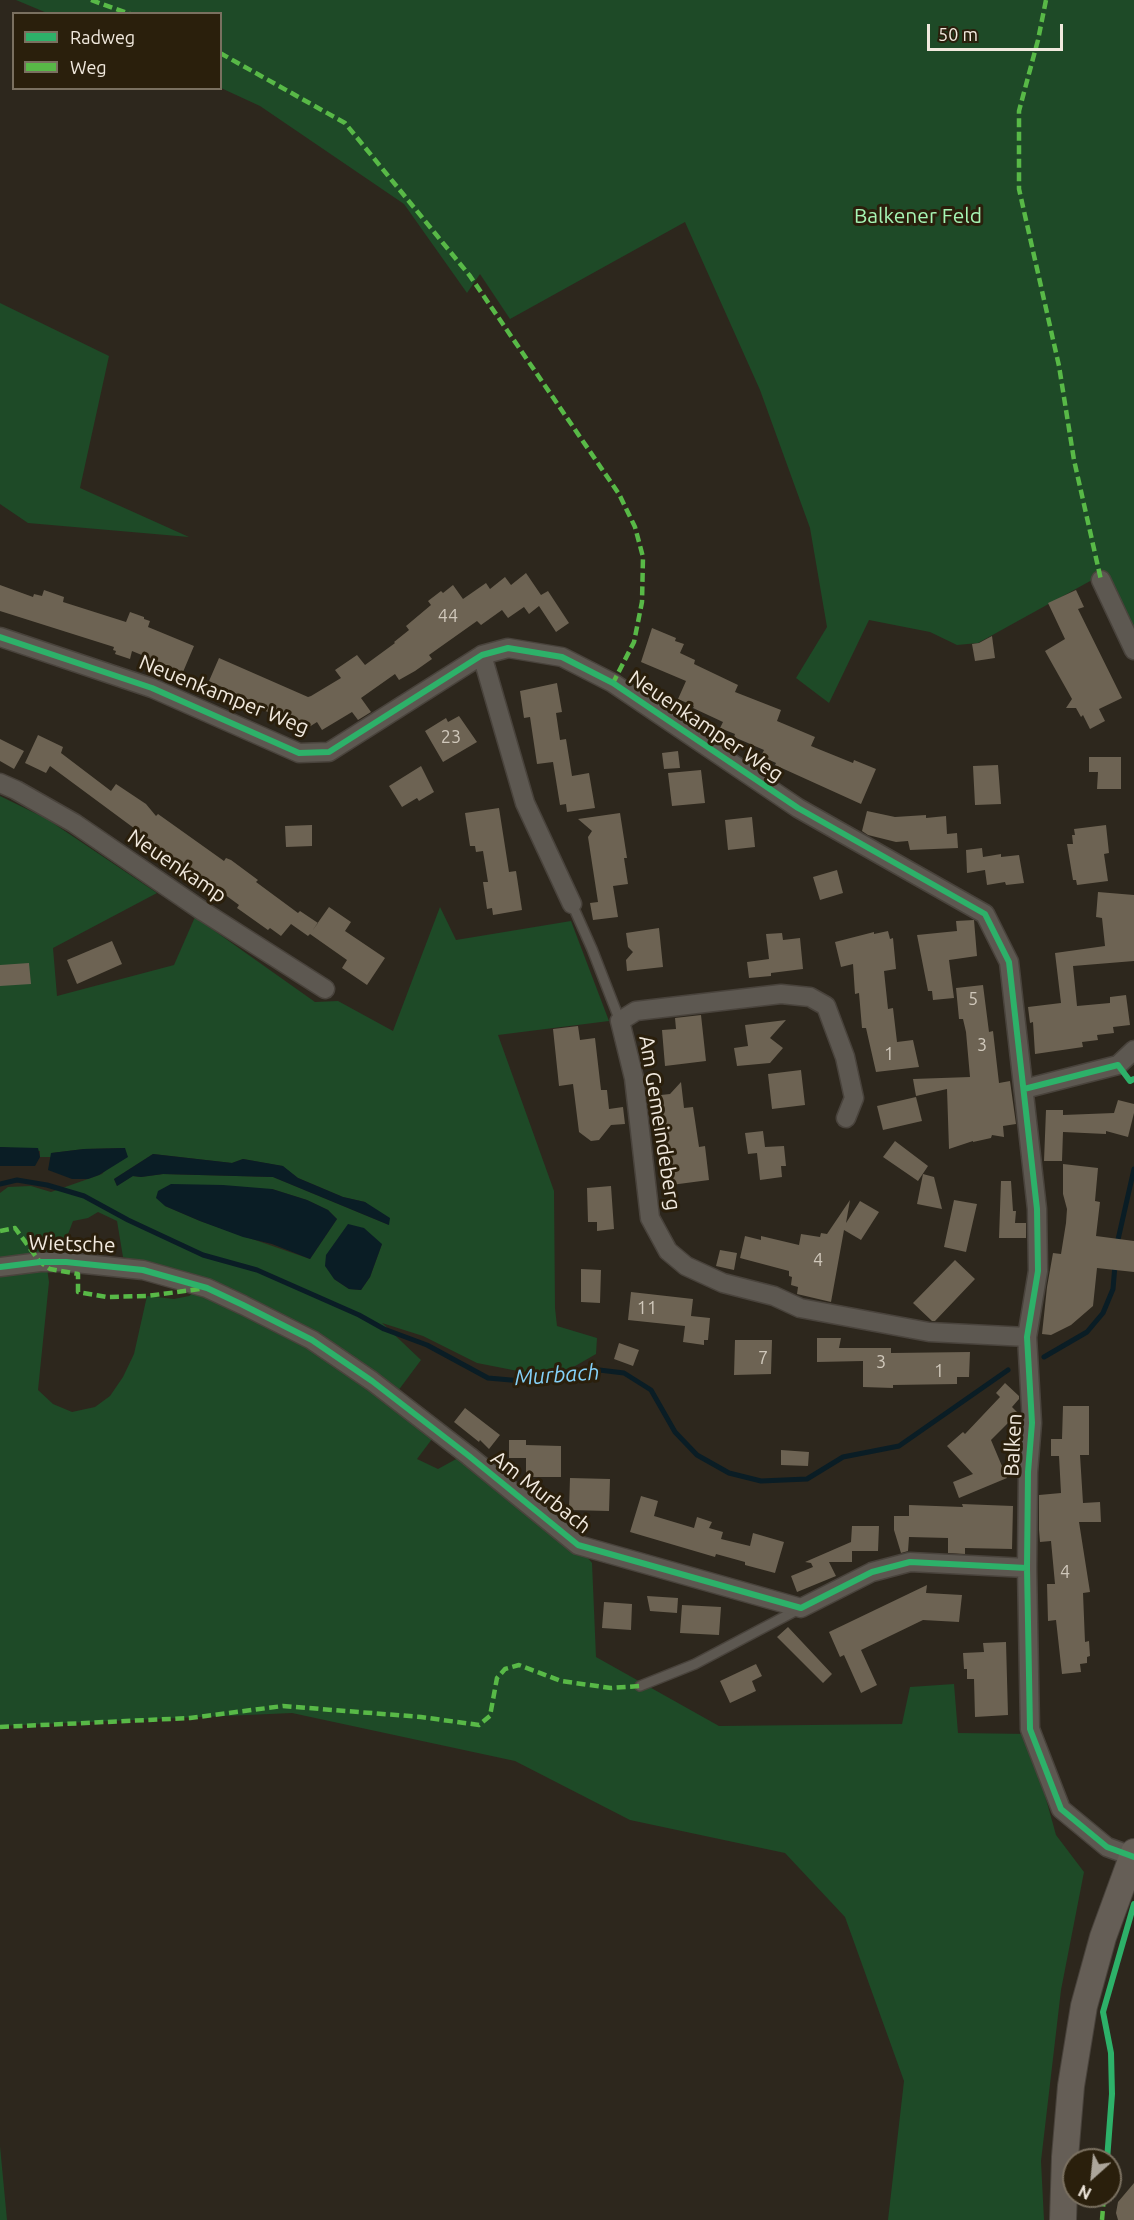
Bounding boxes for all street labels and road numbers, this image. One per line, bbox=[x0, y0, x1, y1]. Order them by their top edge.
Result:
street label: Neuenkamper Weg bbox=[135, 649, 313, 741]
street label: Neuenkamper Weg bbox=[624, 665, 788, 787]
street label: Neuenkamp bbox=[123, 824, 231, 908]
street label: Am Gemeindeberg bbox=[634, 1034, 686, 1212]
street label: Wietsche bbox=[28, 1230, 116, 1258]
street label: Balken bbox=[999, 1413, 1027, 1477]
street label: Am Murbach bbox=[486, 1445, 596, 1539]

